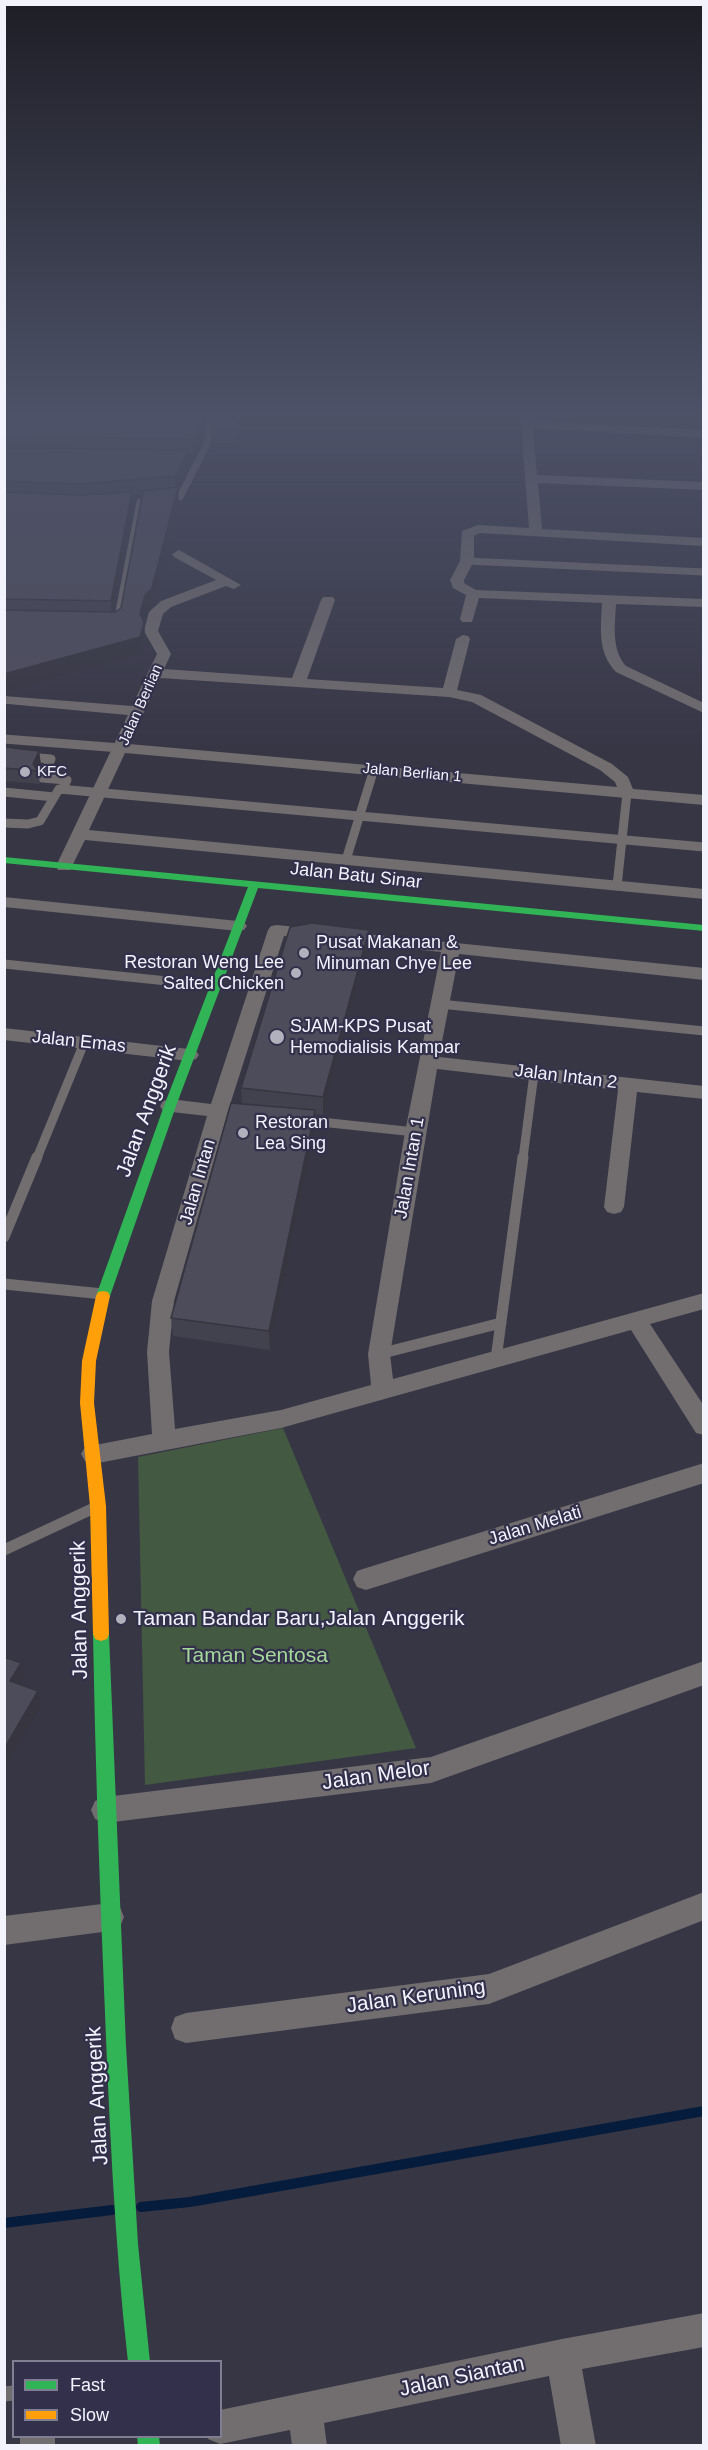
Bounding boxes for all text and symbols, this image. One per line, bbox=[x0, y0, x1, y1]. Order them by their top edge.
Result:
street label: Jalan Berlian bbox=[115, 662, 167, 748]
street label: Jalan Berlian 1 bbox=[362, 760, 462, 786]
place label: KFC bbox=[37, 763, 67, 781]
marker: KFC bbox=[18, 765, 32, 779]
street label: Jalan Batu Sinar bbox=[289, 858, 423, 894]
place label: Pusat Makanan & Minuman Chye Lee bbox=[316, 932, 472, 974]
marker: Pusat Makanan & Minuman Chye Lee bbox=[297, 946, 311, 960]
place label: Restoran Weng Lee Salted Chicken bbox=[124, 952, 284, 994]
marker: Restoran Weng Lee Salted Chicken bbox=[289, 966, 303, 980]
place label: SJAM-KPS Pusat Hemodialisis Kampar bbox=[290, 1016, 460, 1058]
street label: Jalan Emas bbox=[31, 1026, 127, 1058]
marker: SJAM-KPS Pusat Hemodialisis Kampar bbox=[268, 1028, 286, 1046]
street label: Jalan Anggerik bbox=[111, 1041, 183, 1181]
street label: Jalan Intan 2 bbox=[514, 1060, 618, 1094]
place label: Restoran Lea Sing bbox=[255, 1112, 328, 1154]
street label: Jalan Intan 1 bbox=[390, 1115, 430, 1221]
marker: Restoran Lea Sing bbox=[236, 1126, 250, 1140]
street label: Jalan Intan bbox=[175, 1137, 221, 1227]
street label: Jalan Melati bbox=[486, 1502, 584, 1550]
street label: Jalan Anggerik bbox=[66, 1540, 94, 1680]
place label: Taman Bandar Baru,Jalan Anggerik bbox=[133, 1606, 465, 1632]
marker: Taman Bandar Baru,Jalan Anggerik bbox=[114, 1612, 128, 1626]
park label: Taman Sentosa bbox=[182, 1643, 328, 1669]
street label: Jalan Melor bbox=[321, 1756, 431, 1796]
street label: Jalan Keruning bbox=[345, 1975, 487, 2019]
street label: Jalan Anggerik bbox=[82, 2026, 114, 2166]
street label: Jalan Siantan bbox=[397, 2351, 527, 2403]
legend bbox=[12, 2360, 222, 2438]
text: Fast bbox=[70, 2375, 105, 2395]
text: Slow bbox=[70, 2405, 109, 2425]

